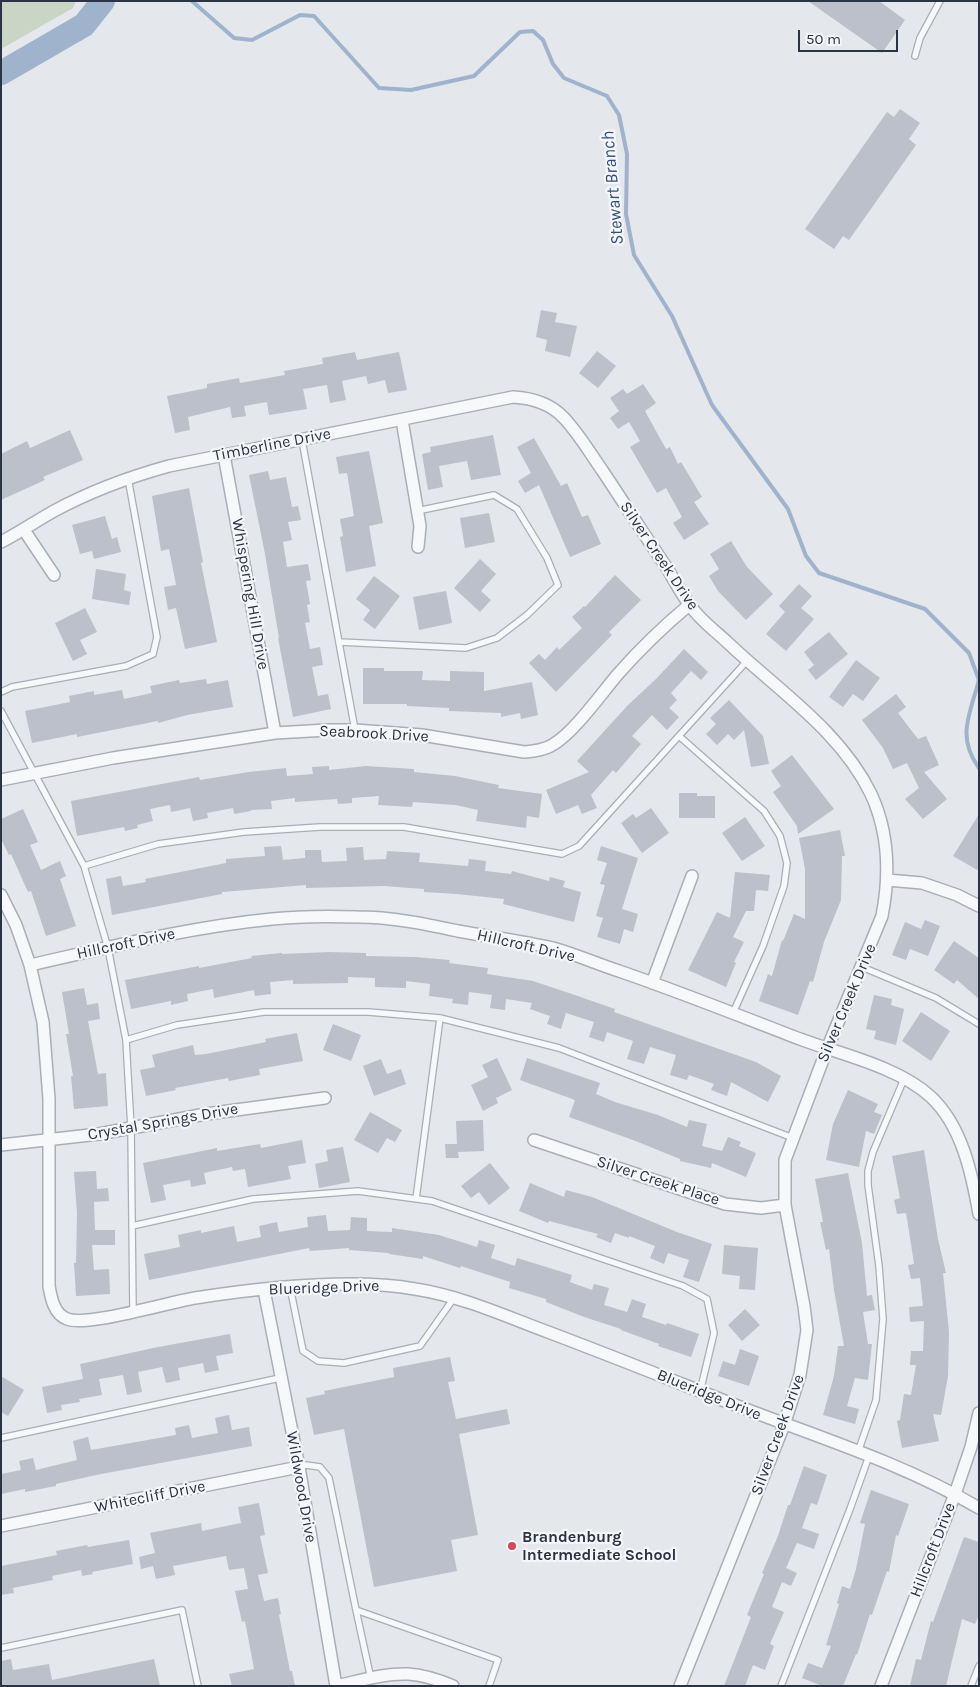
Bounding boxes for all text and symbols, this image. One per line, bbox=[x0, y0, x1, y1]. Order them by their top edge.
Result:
scale bar bbox=[800, 20, 900, 52]
text: 50 m bbox=[806, 30, 841, 48]
water label: Stewart Branch bbox=[597, 130, 629, 246]
street label: Timberline Drive bbox=[212, 424, 332, 466]
street label: Silver Creek Drive bbox=[616, 498, 702, 614]
street label: Whispering Hill Drive bbox=[227, 517, 273, 671]
street label: Seabrook Drive bbox=[319, 722, 429, 746]
street label: Hillcroft Drive bbox=[75, 924, 177, 964]
street label: Hillcroft Drive bbox=[475, 925, 577, 967]
street label: Silver Creek Drive bbox=[813, 941, 881, 1065]
street label: Crystal Springs Drive bbox=[86, 1099, 240, 1145]
street label: Silver Creek Place bbox=[594, 1152, 722, 1210]
street label: Blueridge Drive bbox=[268, 1276, 380, 1300]
street label: Blueridge Drive bbox=[654, 1365, 764, 1425]
street label: Silver Creek Drive bbox=[747, 1372, 809, 1498]
street label: Wildwood Drive bbox=[282, 1430, 320, 1544]
street label: Whitecliff Drive bbox=[93, 1477, 207, 1517]
street label: Hillcroft Drive bbox=[906, 1500, 960, 1600]
place label: Brandenburg Intermediate School bbox=[522, 1527, 676, 1565]
marker: Brandenburg Intermediate School bbox=[506, 1540, 518, 1552]

